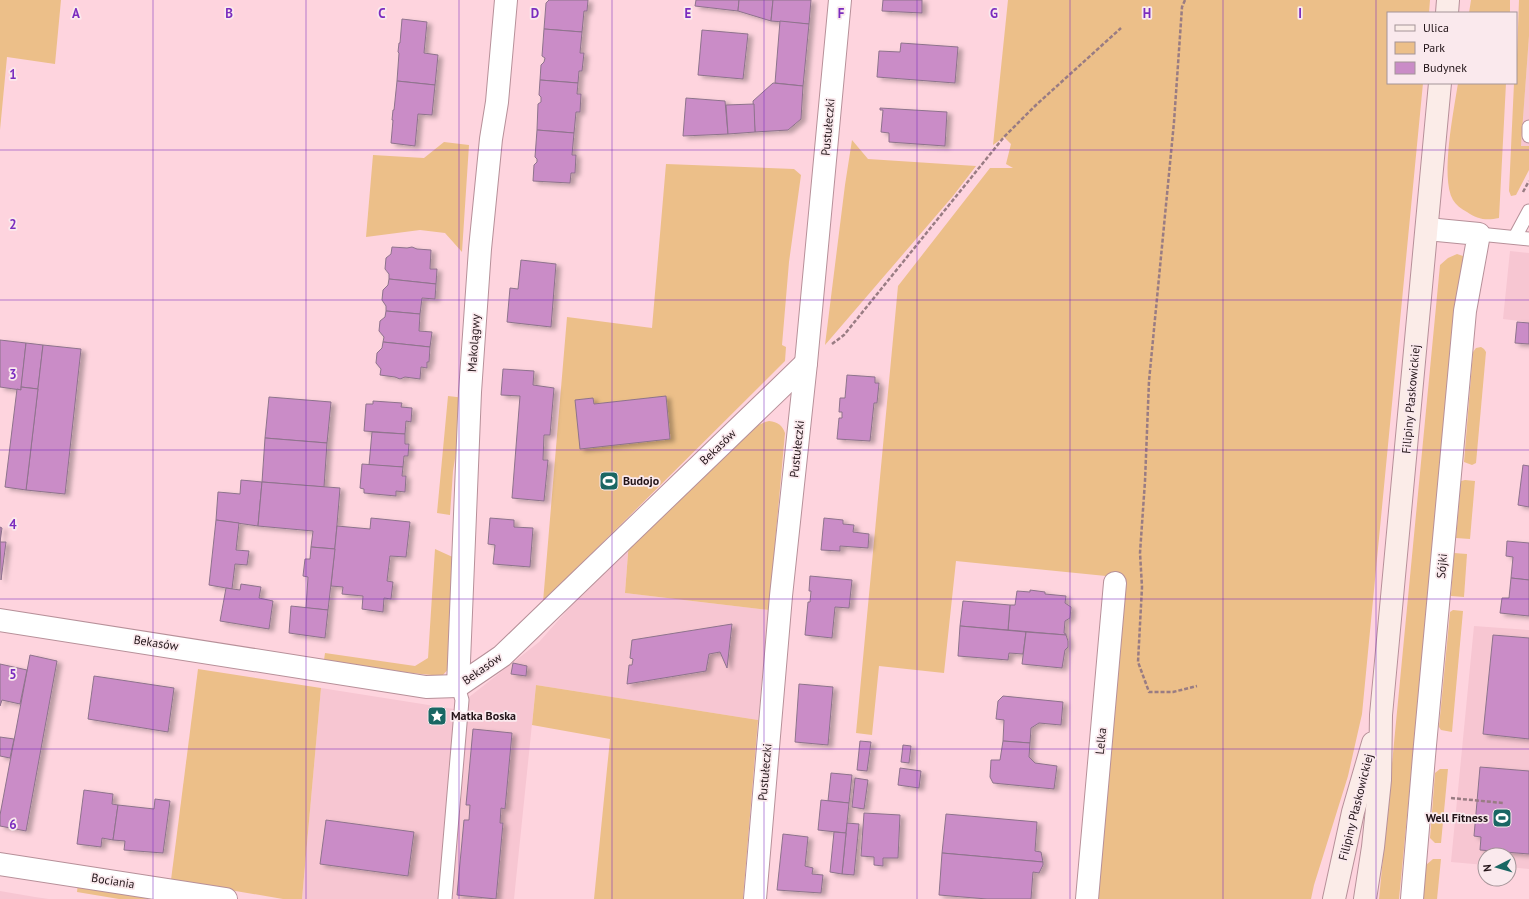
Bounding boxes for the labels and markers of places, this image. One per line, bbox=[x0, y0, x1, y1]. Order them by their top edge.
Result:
sports icon: Budojo bbox=[598, 470, 620, 492]
place label: Budojo bbox=[623, 473, 660, 488]
place icon: Matka Boska bbox=[426, 705, 448, 727]
place label: Matka Boska bbox=[451, 708, 516, 723]
sports icon: Well Fitness bbox=[1491, 807, 1513, 829]
place label: Well Fitness bbox=[1426, 810, 1488, 825]

